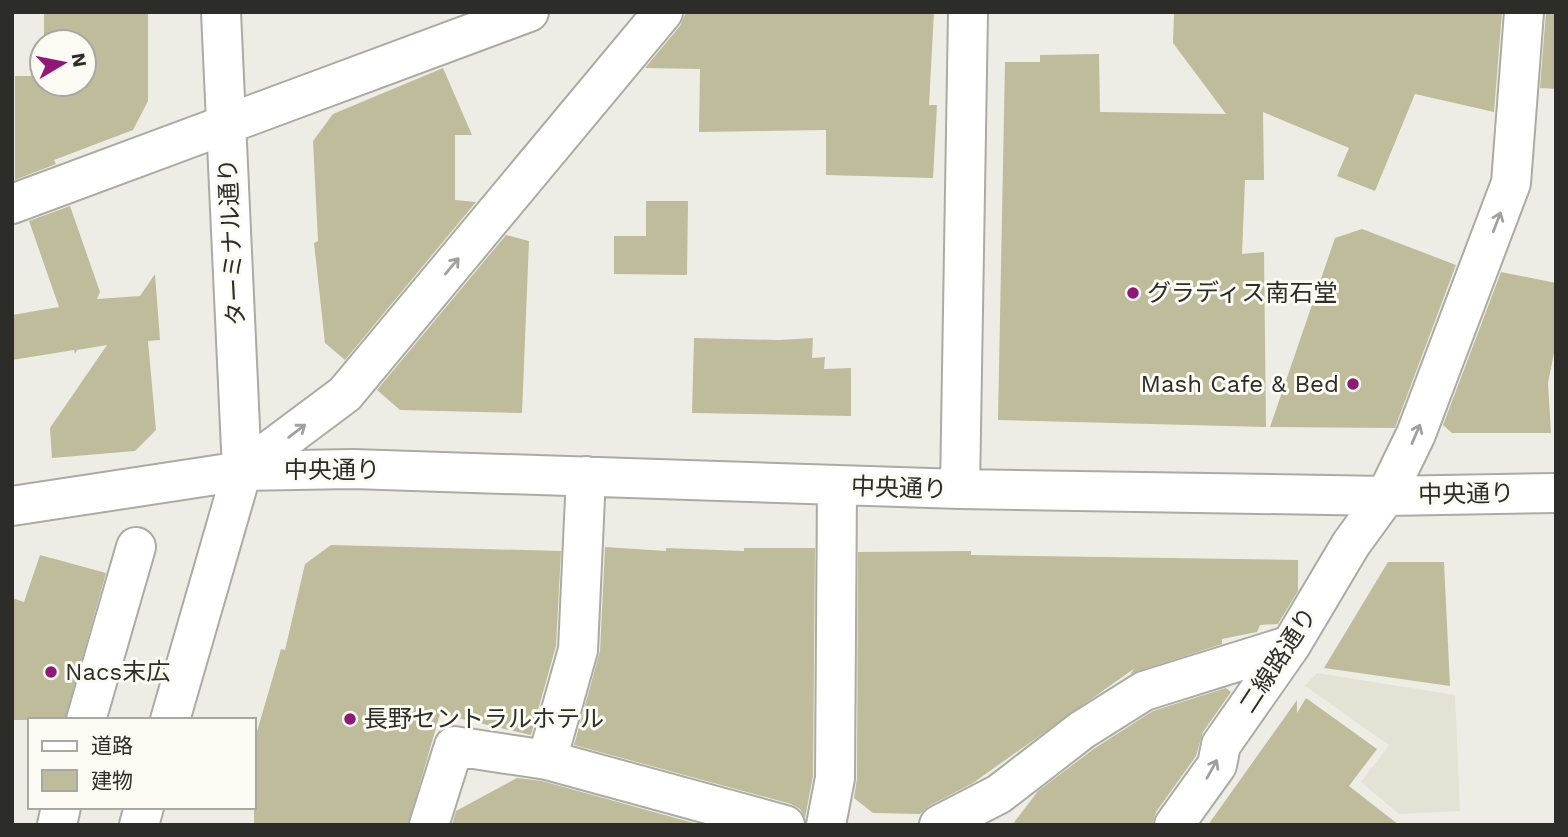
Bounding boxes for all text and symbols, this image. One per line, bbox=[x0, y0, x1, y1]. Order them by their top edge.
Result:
north arrow bbox=[28, 28, 98, 98]
text: N bbox=[67, 51, 92, 69]
street label: ターミナル通り bbox=[214, 157, 250, 327]
one-way arrow bbox=[1491, 211, 1504, 233]
one-way arrow bbox=[444, 257, 460, 275]
place label: グラディス南石堂 bbox=[1147, 279, 1337, 307]
marker: グラディス南石堂 bbox=[1125, 285, 1141, 301]
place label: Mash Cafe & Bed bbox=[1141, 370, 1339, 398]
marker: Mash Cafe & Bed bbox=[1345, 376, 1361, 392]
one-way arrow bbox=[287, 423, 306, 438]
one-way arrow bbox=[1410, 424, 1423, 445]
street label: 中央通り bbox=[284, 456, 380, 484]
street label: 中央通り bbox=[851, 472, 947, 504]
street label: 中央通り bbox=[1418, 479, 1514, 509]
street label: 二線路通り bbox=[1234, 602, 1322, 718]
place label: Nacs末広 bbox=[65, 658, 170, 686]
marker: Nacs末広 bbox=[43, 664, 59, 680]
place label: 長野セントラルホテル bbox=[364, 705, 604, 733]
marker: 長野セントラルホテル bbox=[342, 711, 358, 727]
legend bbox=[28, 718, 256, 809]
text: 道路 bbox=[91, 733, 133, 758]
one-way arrow bbox=[1205, 759, 1219, 779]
text: 建物 bbox=[91, 768, 133, 793]

